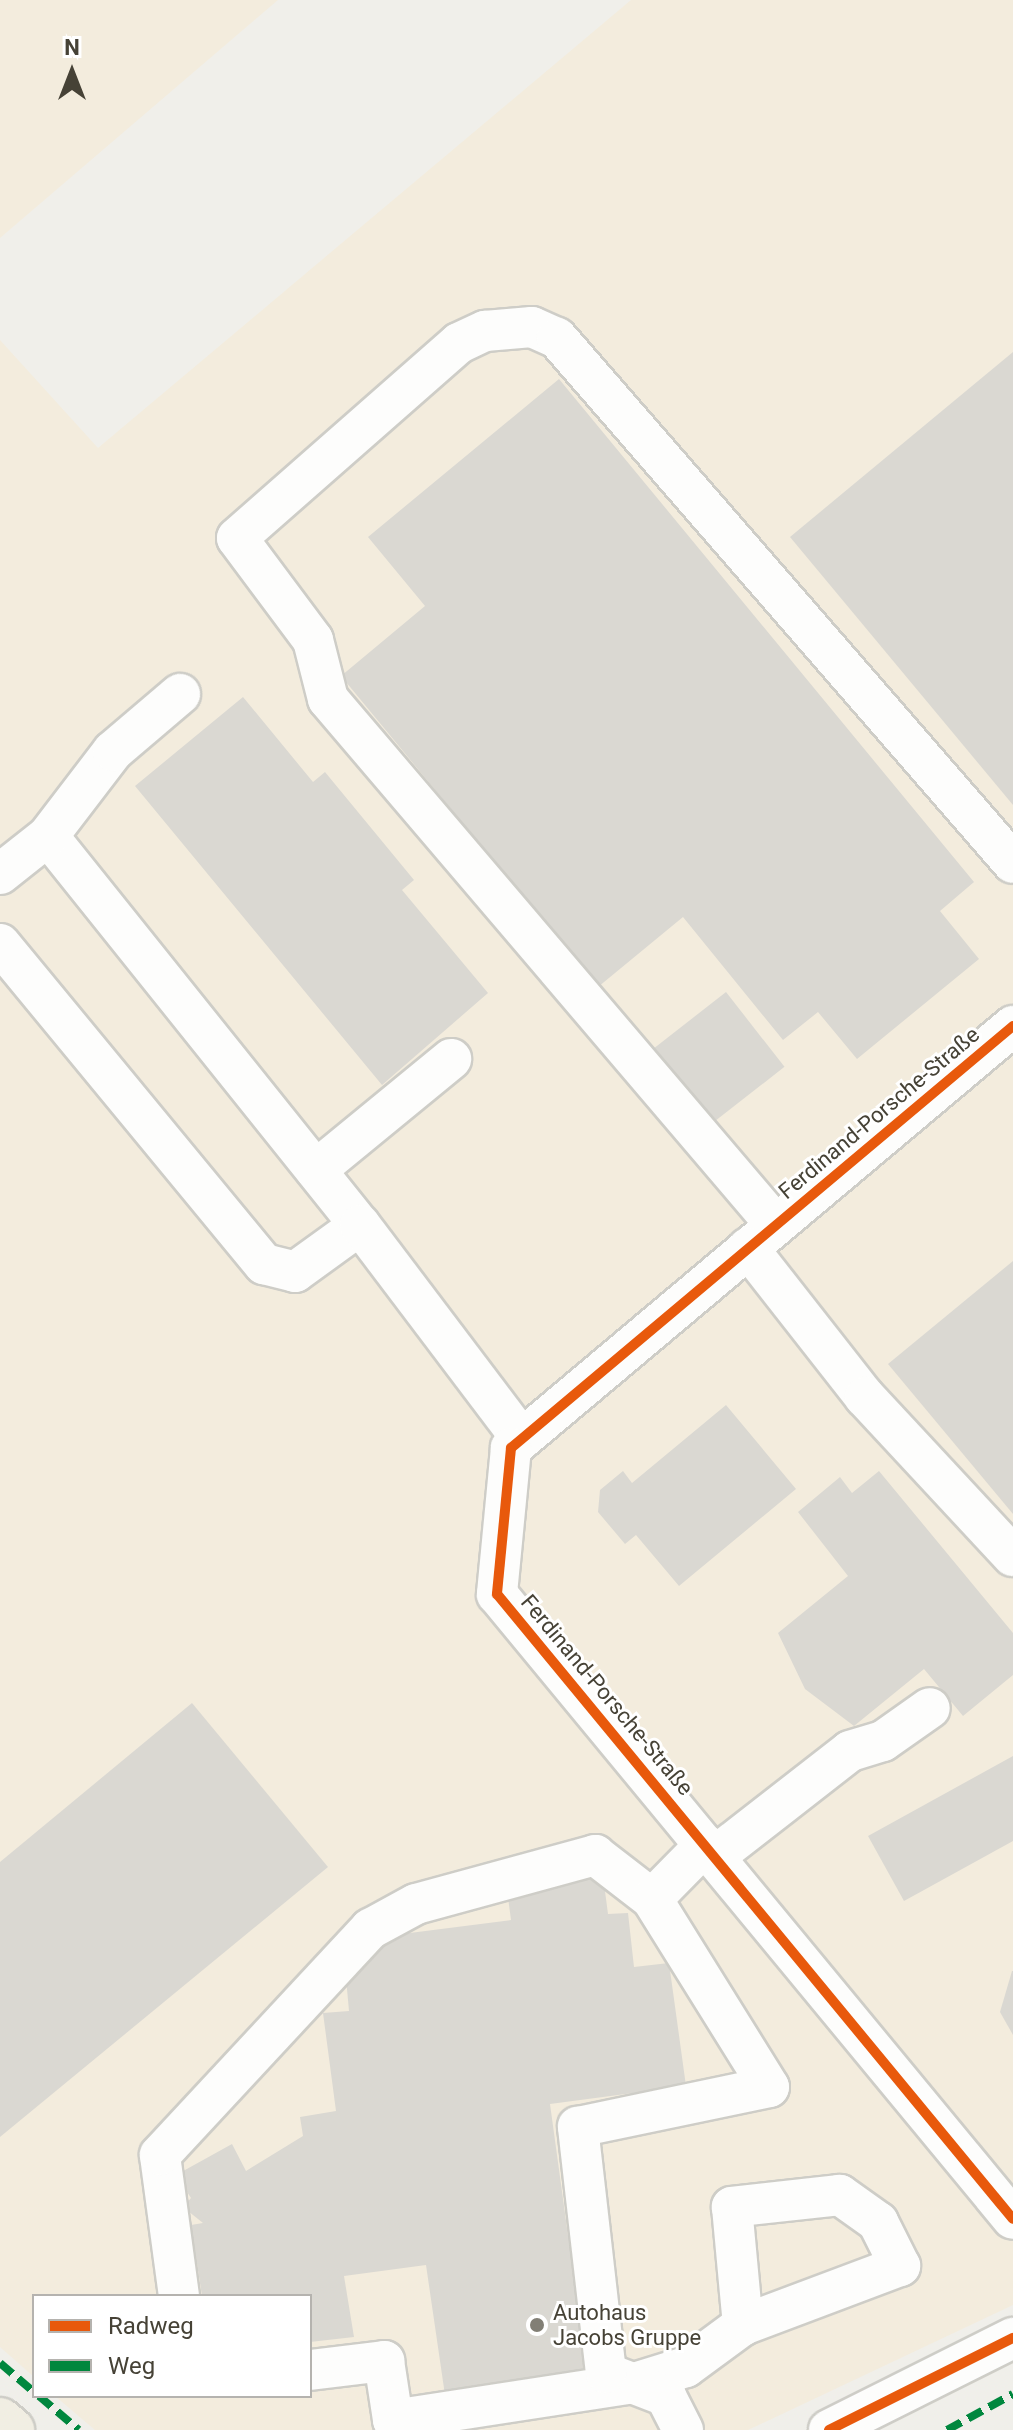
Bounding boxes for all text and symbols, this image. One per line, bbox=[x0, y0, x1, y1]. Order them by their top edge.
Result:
north arrow bbox=[32, 32, 112, 112]
text: N bbox=[64, 35, 80, 60]
street label: Ferdinand-Porsche-Straße bbox=[773, 1021, 985, 1205]
street label: Ferdinand-Porsche-Straße bbox=[515, 1589, 699, 1801]
legend bbox=[32, 2294, 312, 2398]
place label: Autohaus Jacobs Gruppe bbox=[553, 2299, 701, 2350]
text: Radweg bbox=[108, 2312, 194, 2340]
marker: Autohaus Jacobs Gruppe bbox=[528, 2316, 546, 2334]
text: Weg bbox=[108, 2352, 155, 2380]

